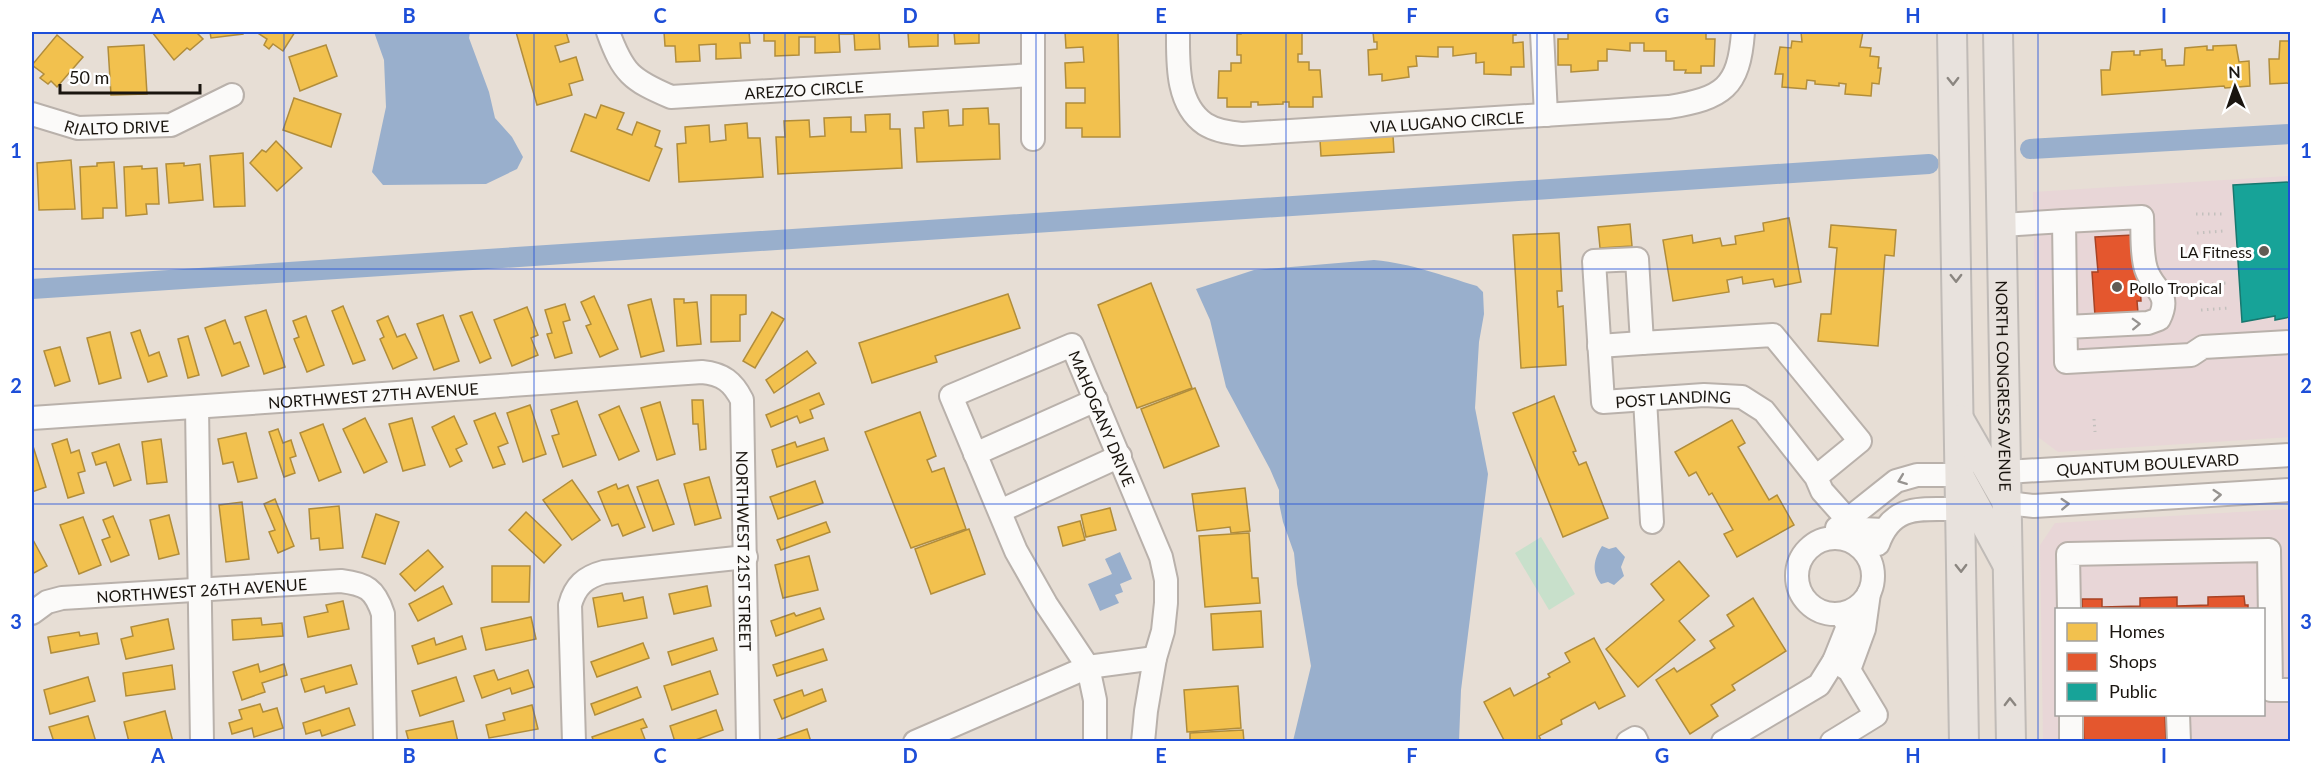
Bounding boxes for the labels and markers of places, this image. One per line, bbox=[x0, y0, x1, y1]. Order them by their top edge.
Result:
place label: LA Fitness bbox=[2180, 242, 2252, 261]
marker: LA Fitness bbox=[2257, 244, 2271, 258]
place label: Pollo Tropical bbox=[2129, 278, 2222, 297]
marker: Pollo Tropical bbox=[2110, 280, 2124, 294]

